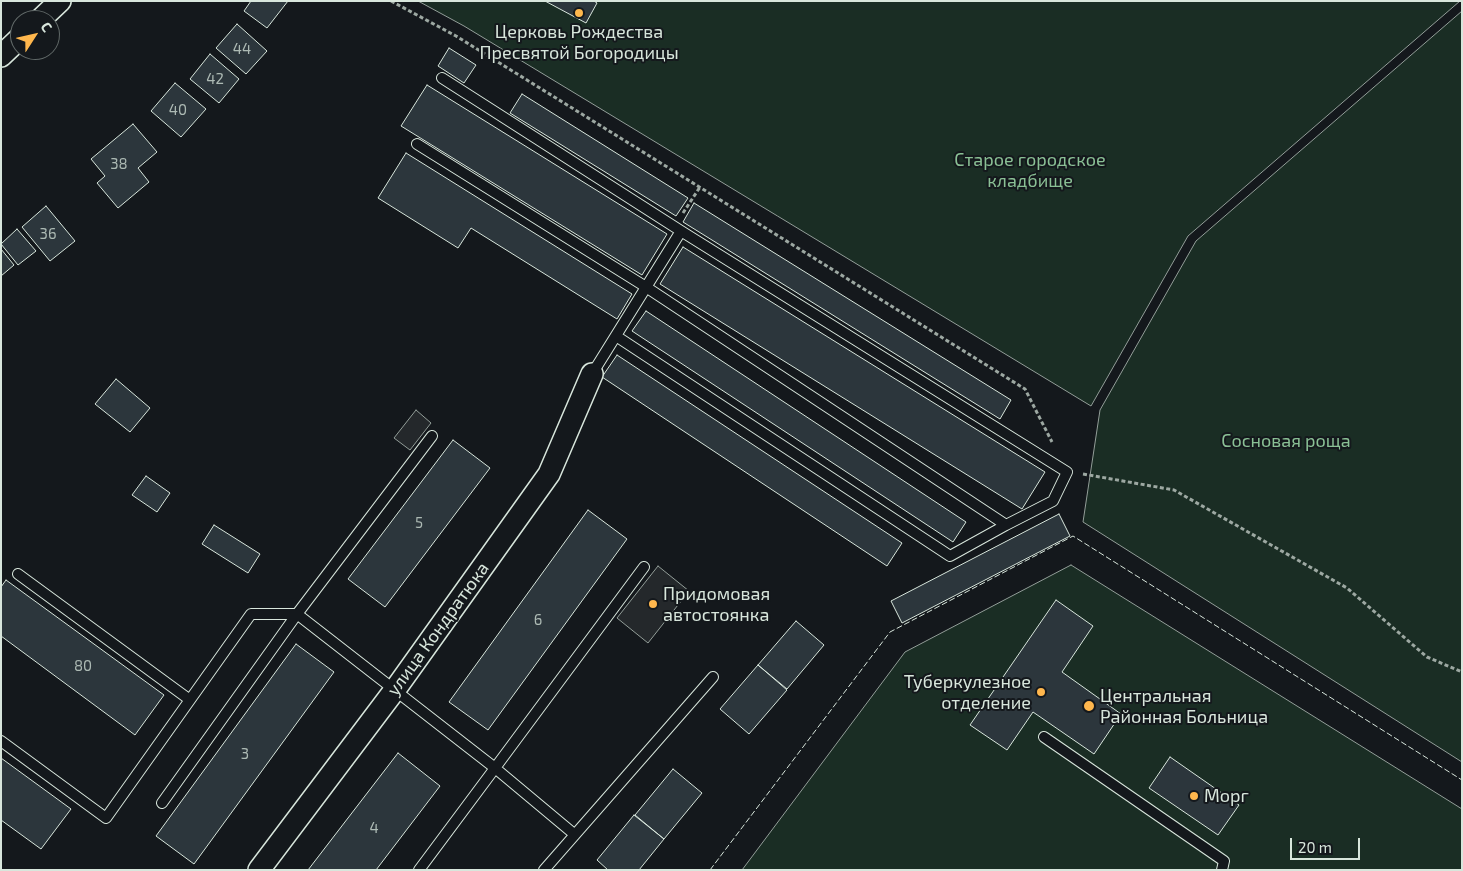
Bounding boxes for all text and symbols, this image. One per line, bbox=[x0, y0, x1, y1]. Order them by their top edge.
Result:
marker: Церковь Рождества Пресвятой Богородицы bbox=[573, 7, 585, 19]
north arrow bbox=[10, 10, 60, 60]
text: С bbox=[38, 18, 56, 35]
place label: Церковь Рождества Пресвятой Богородицы bbox=[479, 21, 679, 64]
house number: 44 bbox=[233, 40, 251, 58]
house number: 42 bbox=[206, 70, 224, 88]
house number: 40 bbox=[169, 101, 187, 119]
park label: Старое городское кладбище bbox=[954, 149, 1106, 192]
house number: 38 bbox=[110, 155, 128, 173]
house number: 36 bbox=[40, 225, 56, 243]
park label: Сосновая роща bbox=[1221, 430, 1351, 452]
house number: 5 bbox=[415, 514, 423, 532]
street label: улица Кондратюка bbox=[382, 558, 494, 700]
place label: Придомовая автостоянка bbox=[663, 583, 770, 626]
marker: Придомовая автостоянка bbox=[647, 598, 659, 610]
house number: 6 bbox=[534, 611, 542, 629]
house number: 80 bbox=[74, 657, 92, 675]
place label: Туберкулезное отделение bbox=[904, 671, 1031, 714]
place label: Центральная Районная Больница bbox=[1100, 685, 1268, 728]
marker: Туберкулезное отделение bbox=[1035, 686, 1047, 698]
marker: Центральная Районная Больница bbox=[1082, 699, 1096, 713]
house number: 3 bbox=[241, 745, 249, 763]
place label: Морг bbox=[1204, 785, 1249, 807]
marker: Морг bbox=[1188, 790, 1200, 802]
house number: 4 bbox=[369, 819, 379, 837]
scale bar bbox=[1293, 828, 1363, 860]
text: 20 m bbox=[1298, 838, 1332, 856]

